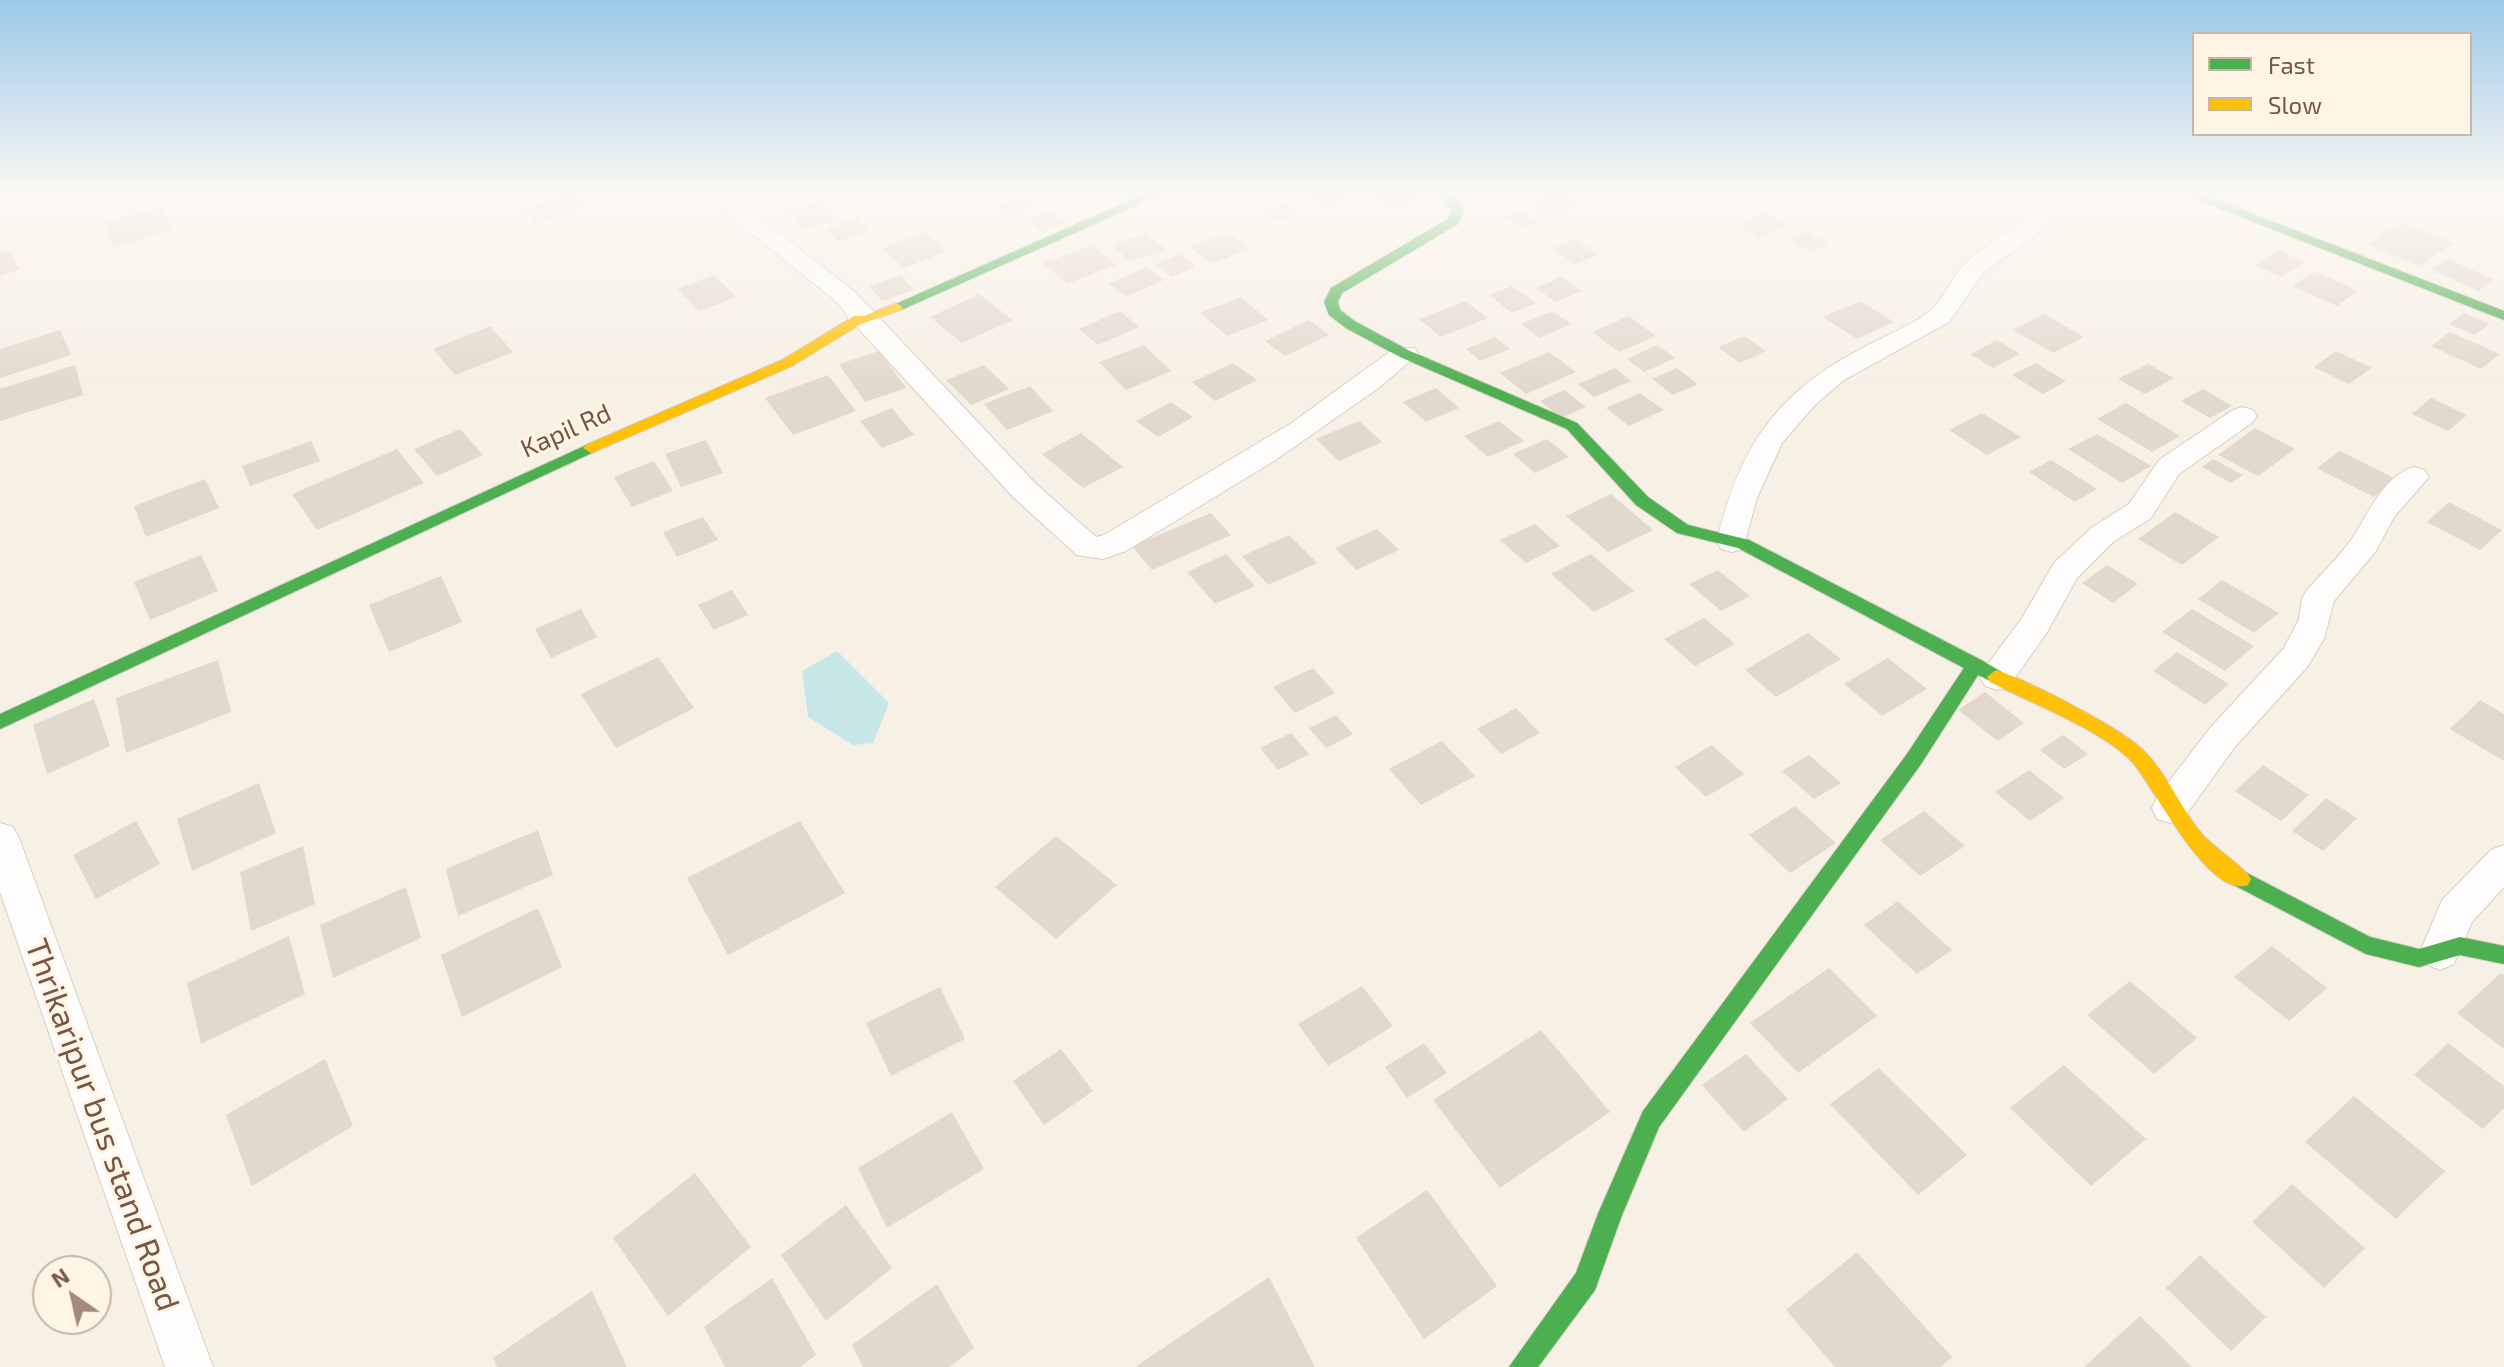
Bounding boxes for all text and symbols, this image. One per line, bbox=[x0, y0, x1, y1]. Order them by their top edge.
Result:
legend bbox=[2192, 32, 2472, 136]
text: Fast bbox=[2268, 50, 2315, 79]
text: Slow bbox=[2268, 90, 2322, 119]
street label: Kapil Rd bbox=[516, 397, 616, 465]
street label: Thrikaripur bus stand Road bbox=[17, 934, 187, 1316]
north arrow bbox=[32, 1255, 112, 1335]
text: N bbox=[46, 1262, 74, 1292]

